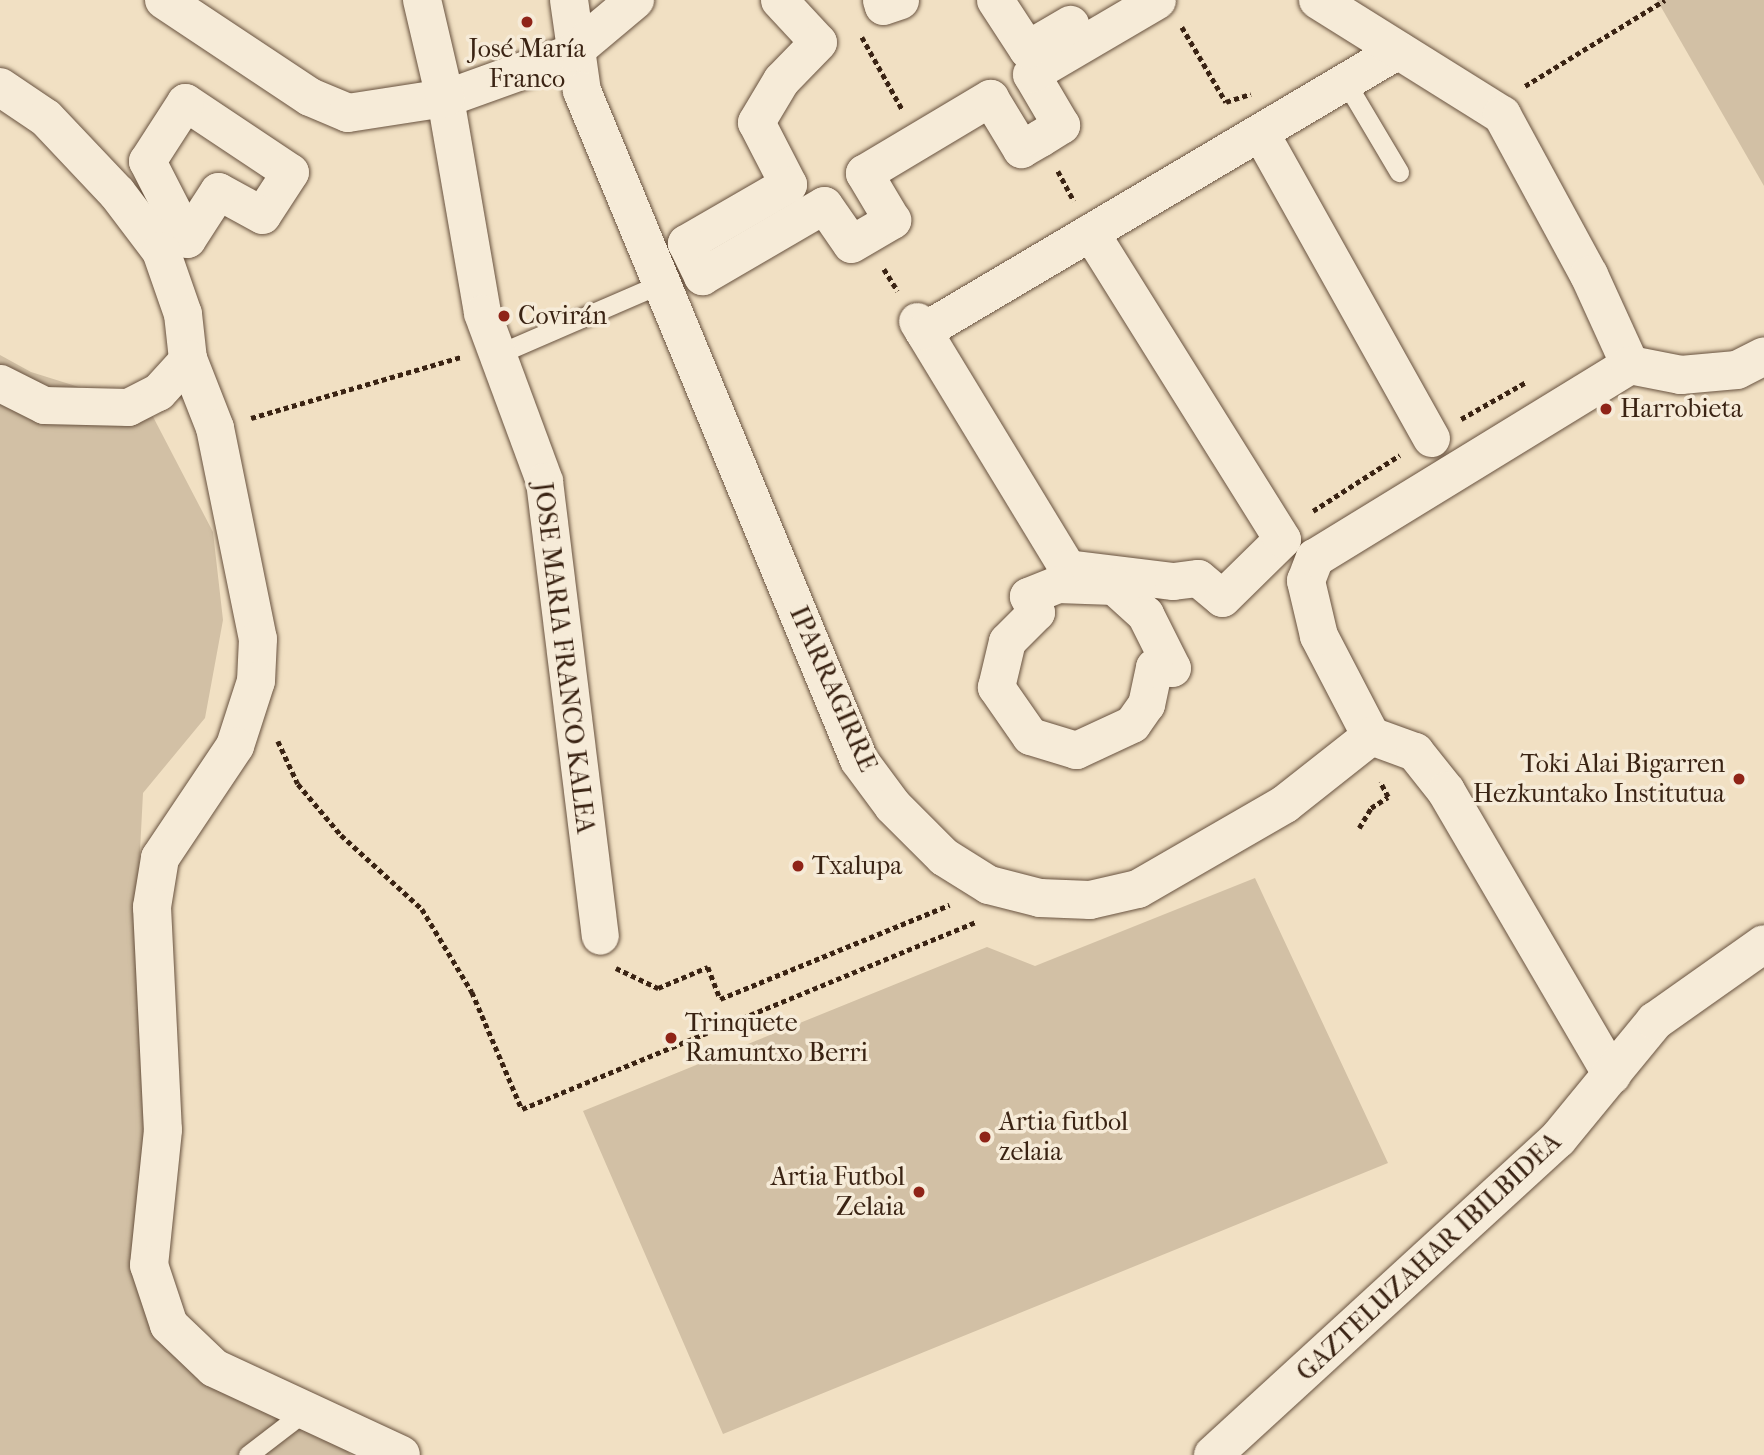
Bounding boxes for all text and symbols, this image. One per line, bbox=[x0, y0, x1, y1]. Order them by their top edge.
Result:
marker: José María Franco bbox=[519, 14, 535, 30]
place label: José María Franco bbox=[468, 33, 586, 94]
place label: Covirán bbox=[518, 300, 607, 332]
marker: Covirán bbox=[496, 308, 512, 324]
place label: Harrobieta bbox=[1620, 393, 1743, 425]
marker: Harrobieta bbox=[1598, 401, 1614, 417]
street label: JOSE MARIA FRANCO KALEA bbox=[527, 480, 601, 836]
street label: IPARRAGIRRE bbox=[783, 601, 883, 777]
place label: Toki Alai Bigarren Hezkuntako Institutua bbox=[1473, 748, 1725, 810]
marker: Toki Alai Bigarren Hezkuntako Institutua bbox=[1731, 771, 1747, 787]
place label: Txalupa bbox=[812, 850, 902, 882]
marker: Txalupa bbox=[790, 858, 806, 874]
place label: Trinquete Ramuntxo Berri bbox=[685, 1007, 868, 1068]
marker: Trinquete Ramuntxo Berri bbox=[663, 1030, 679, 1046]
place label: Artia futbol zelaia bbox=[999, 1106, 1128, 1168]
street label: GAZTELUZAHAR IBILBIDEA bbox=[1290, 1126, 1568, 1388]
marker: Artia futbol zelaia bbox=[977, 1129, 993, 1145]
place label: Artia Futbol Zelaia bbox=[771, 1161, 905, 1222]
marker: Artia Futbol Zelaia bbox=[911, 1184, 927, 1200]

